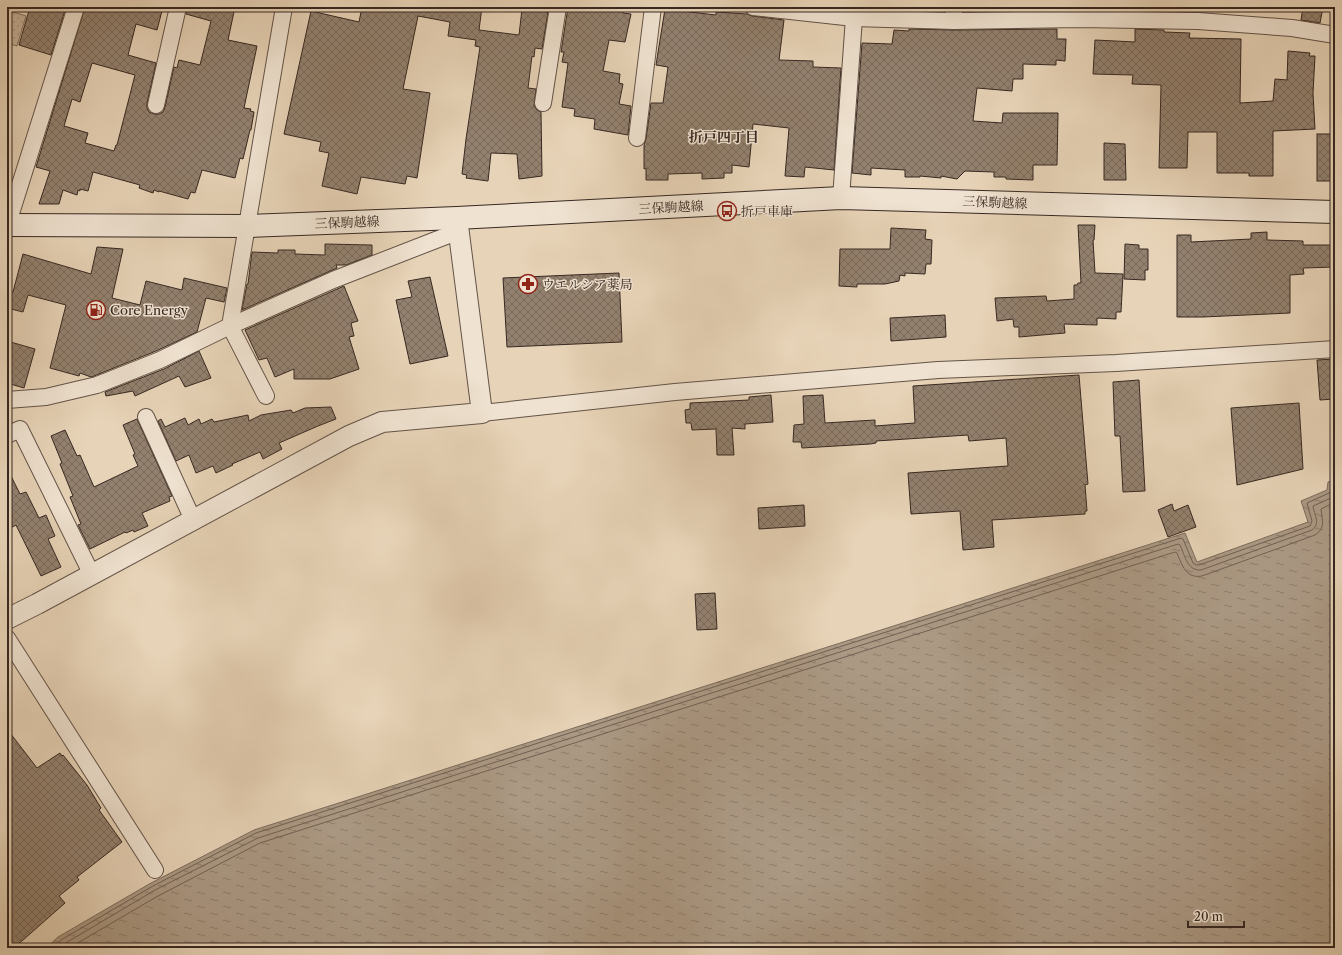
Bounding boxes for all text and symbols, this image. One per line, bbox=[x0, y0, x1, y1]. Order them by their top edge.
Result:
district label: 折戸四丁目 bbox=[689, 128, 759, 146]
street label: 三保駒越線 bbox=[962, 193, 1028, 211]
street label: 三保駒越線 bbox=[638, 197, 704, 217]
bus stop icon: 折戸車庫 bbox=[716, 200, 738, 222]
place label: 折戸車庫 bbox=[741, 203, 793, 219]
street label: 三保駒越線 bbox=[314, 213, 380, 231]
pharmacy icon: ウエルシア薬局 bbox=[517, 273, 539, 295]
place label: ウエルシア薬局 bbox=[542, 276, 633, 292]
fuel station icon: Core Energy bbox=[85, 299, 107, 321]
place label: Core Energy bbox=[110, 302, 189, 318]
scale bar bbox=[1188, 903, 1244, 929]
text: 20 m bbox=[1194, 909, 1223, 924]

